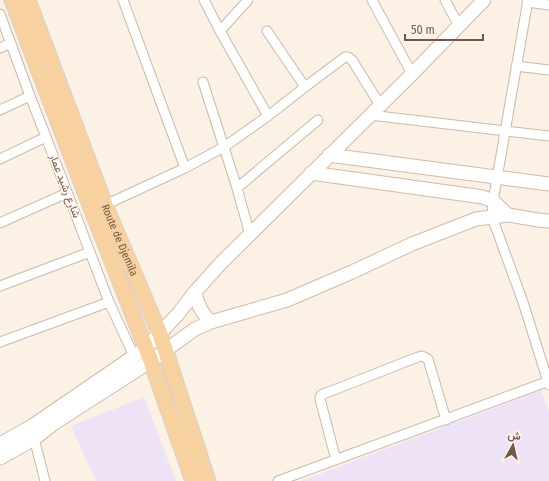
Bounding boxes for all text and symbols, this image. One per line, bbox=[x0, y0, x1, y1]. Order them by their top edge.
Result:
scale bar bbox=[405, 16, 483, 42]
text: 50 m bbox=[411, 23, 435, 37]
street label: شارع رشيد عمار bbox=[46, 151, 83, 220]
street label: Route de Djemila bbox=[99, 202, 141, 278]
north arrow bbox=[493, 425, 533, 465]
text: ش bbox=[507, 428, 522, 443]

